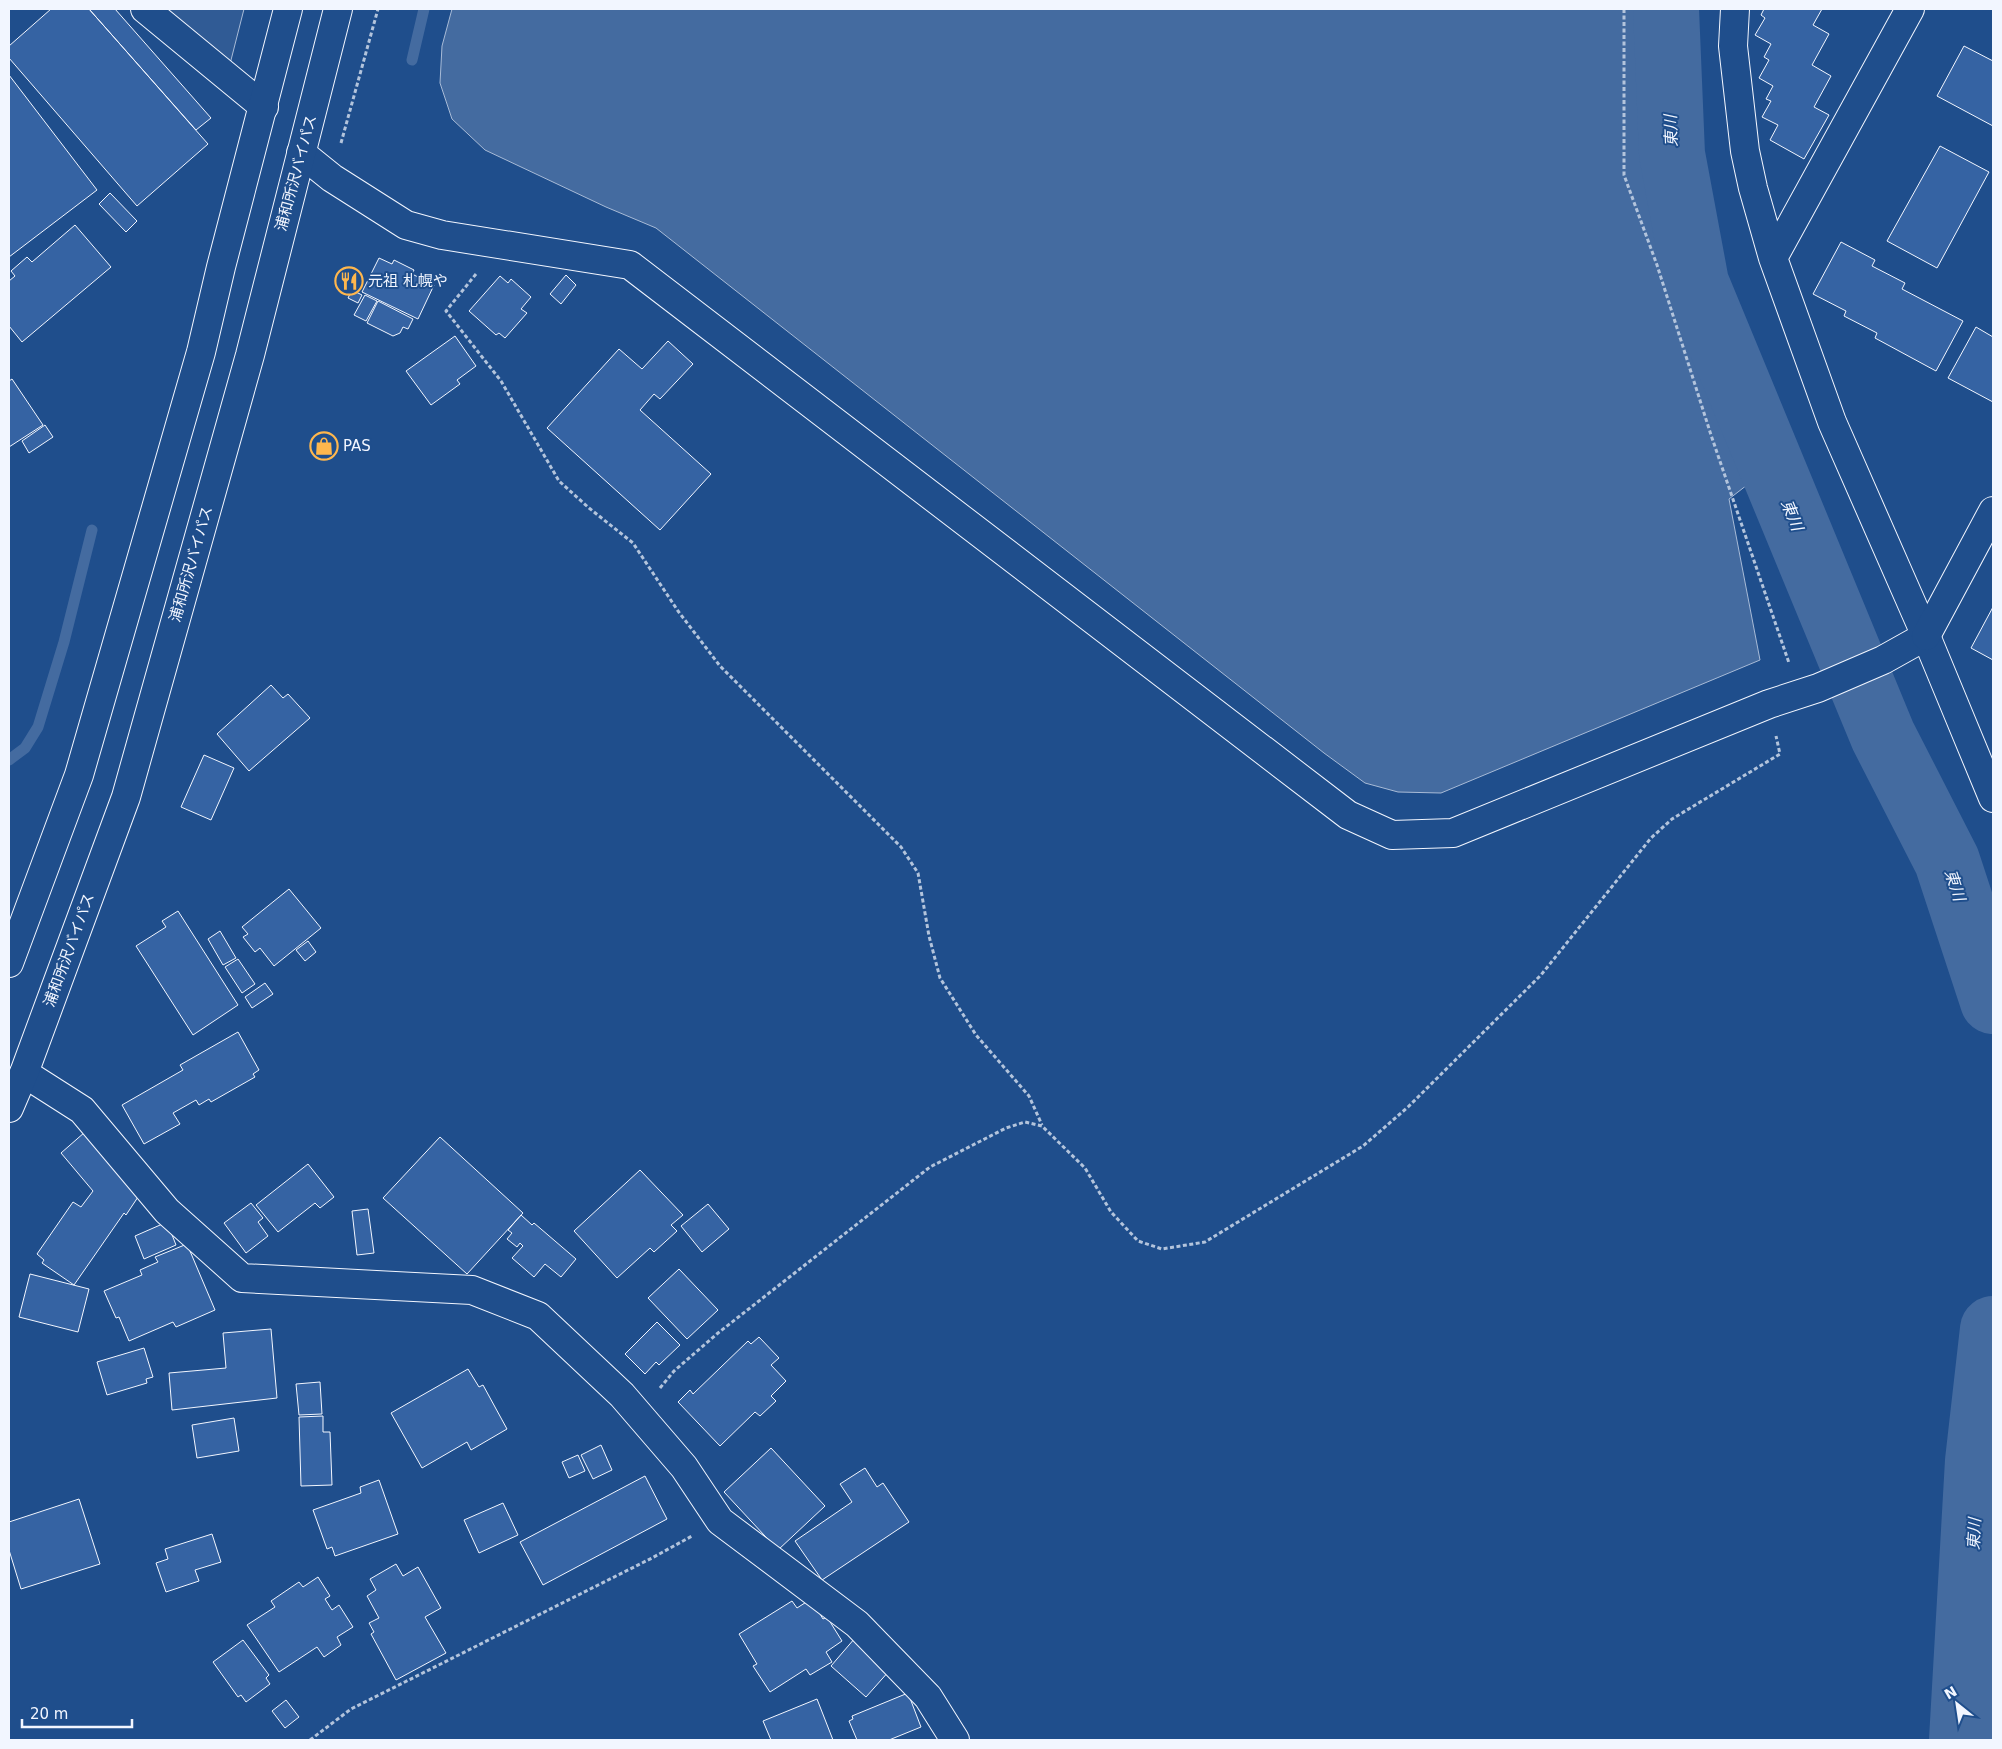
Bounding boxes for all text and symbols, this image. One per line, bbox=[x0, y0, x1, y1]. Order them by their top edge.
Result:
street label: 浦和所沢バイパス bbox=[272, 113, 320, 233]
water label: 東川 bbox=[1661, 113, 1681, 147]
restaurant icon: 元祖 札幌や bbox=[334, 266, 364, 296]
place label: 元祖 札幌や bbox=[368, 272, 448, 290]
shop icon: PAS bbox=[309, 431, 339, 461]
place label: PAS bbox=[343, 437, 371, 455]
water label: 東川 bbox=[1777, 497, 1808, 535]
street label: 浦和所沢バイパス bbox=[166, 504, 216, 624]
water label: 東川 bbox=[1941, 867, 1970, 905]
street label: 浦和所沢バイパス bbox=[40, 891, 98, 1009]
water label: 東川 bbox=[1964, 1516, 1984, 1550]
north arrow bbox=[1932, 1679, 1982, 1729]
text: N bbox=[1941, 1683, 1960, 1703]
scale bar bbox=[22, 1696, 132, 1728]
text: 20 m bbox=[30, 1705, 68, 1723]

